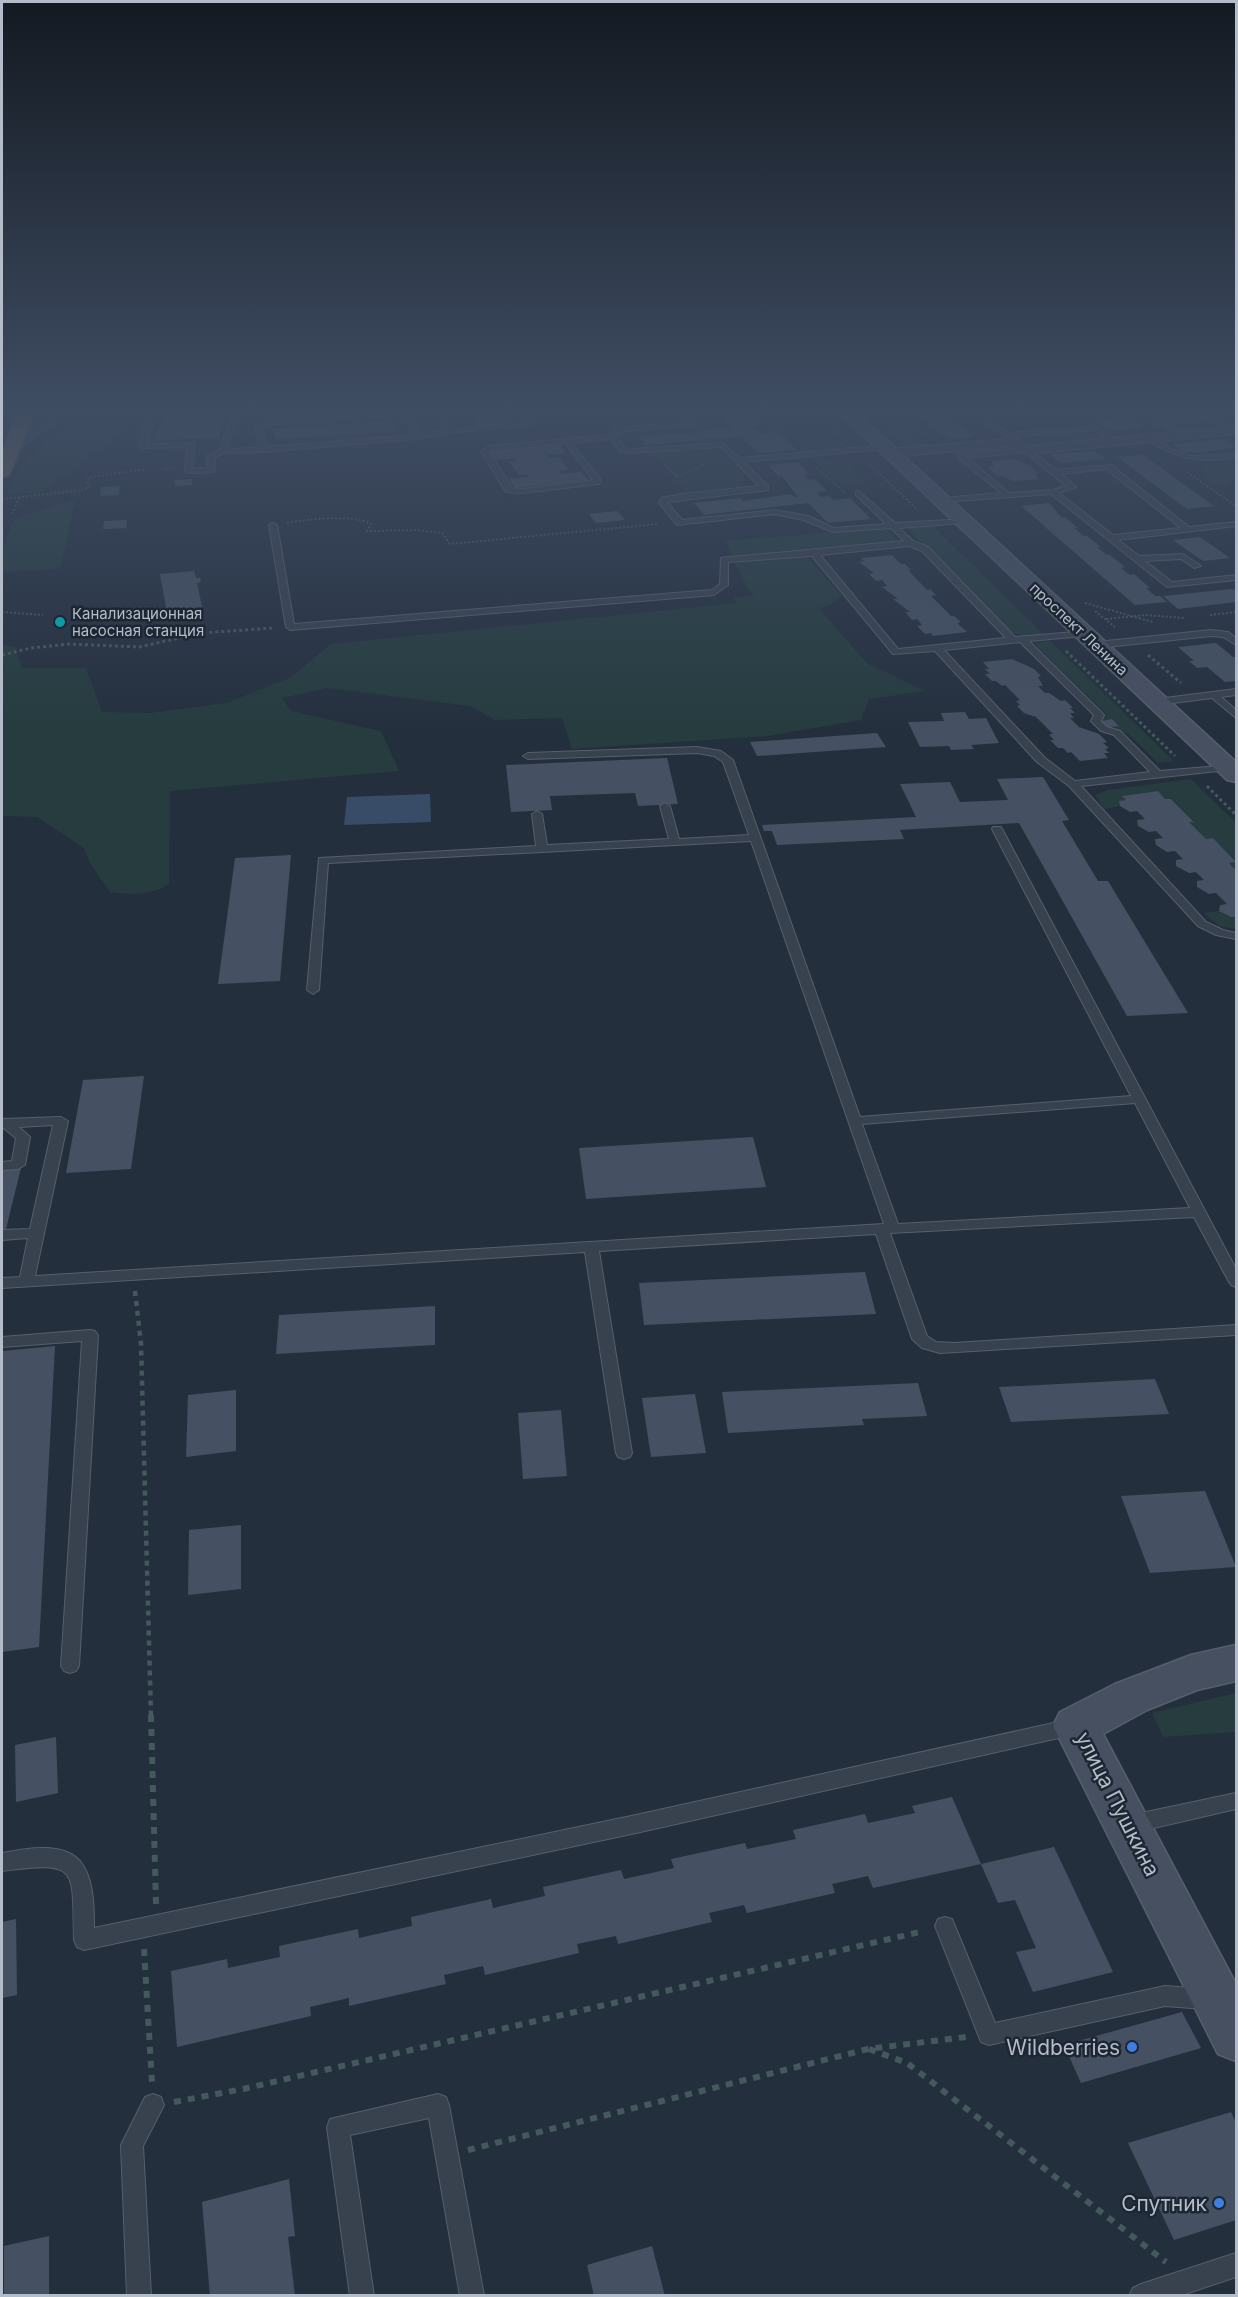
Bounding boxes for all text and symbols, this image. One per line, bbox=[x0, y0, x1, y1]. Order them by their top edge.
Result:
street label: проспект Ленина bbox=[1026, 579, 1132, 679]
place label: Канализационная насосная станция bbox=[72, 604, 204, 640]
marker: Канализационная насосная станция bbox=[53, 615, 67, 629]
street label: улица Пушкина bbox=[1071, 1728, 1165, 1880]
place label: Wildberries bbox=[1006, 2035, 1120, 2060]
marker: Wildberries bbox=[1125, 2040, 1139, 2054]
place label: Спутник bbox=[1121, 2191, 1208, 2216]
marker: Спутник bbox=[1212, 2196, 1226, 2210]

